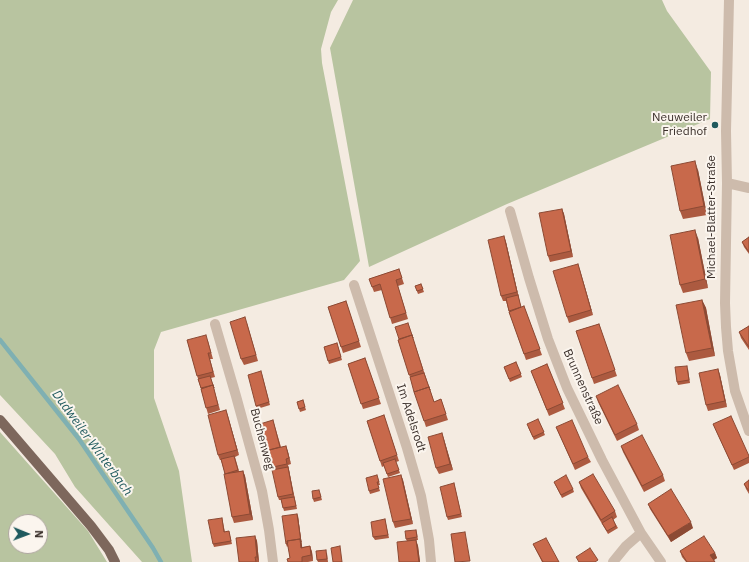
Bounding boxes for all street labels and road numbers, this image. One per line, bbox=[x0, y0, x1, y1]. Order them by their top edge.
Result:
street label: Michael-Blatter-Straße bbox=[705, 155, 719, 279]
street label: Brunnenstraße bbox=[560, 347, 606, 427]
street label: Im Adelsrodt bbox=[393, 382, 429, 454]
street label: Buchenweg bbox=[247, 407, 277, 471]

